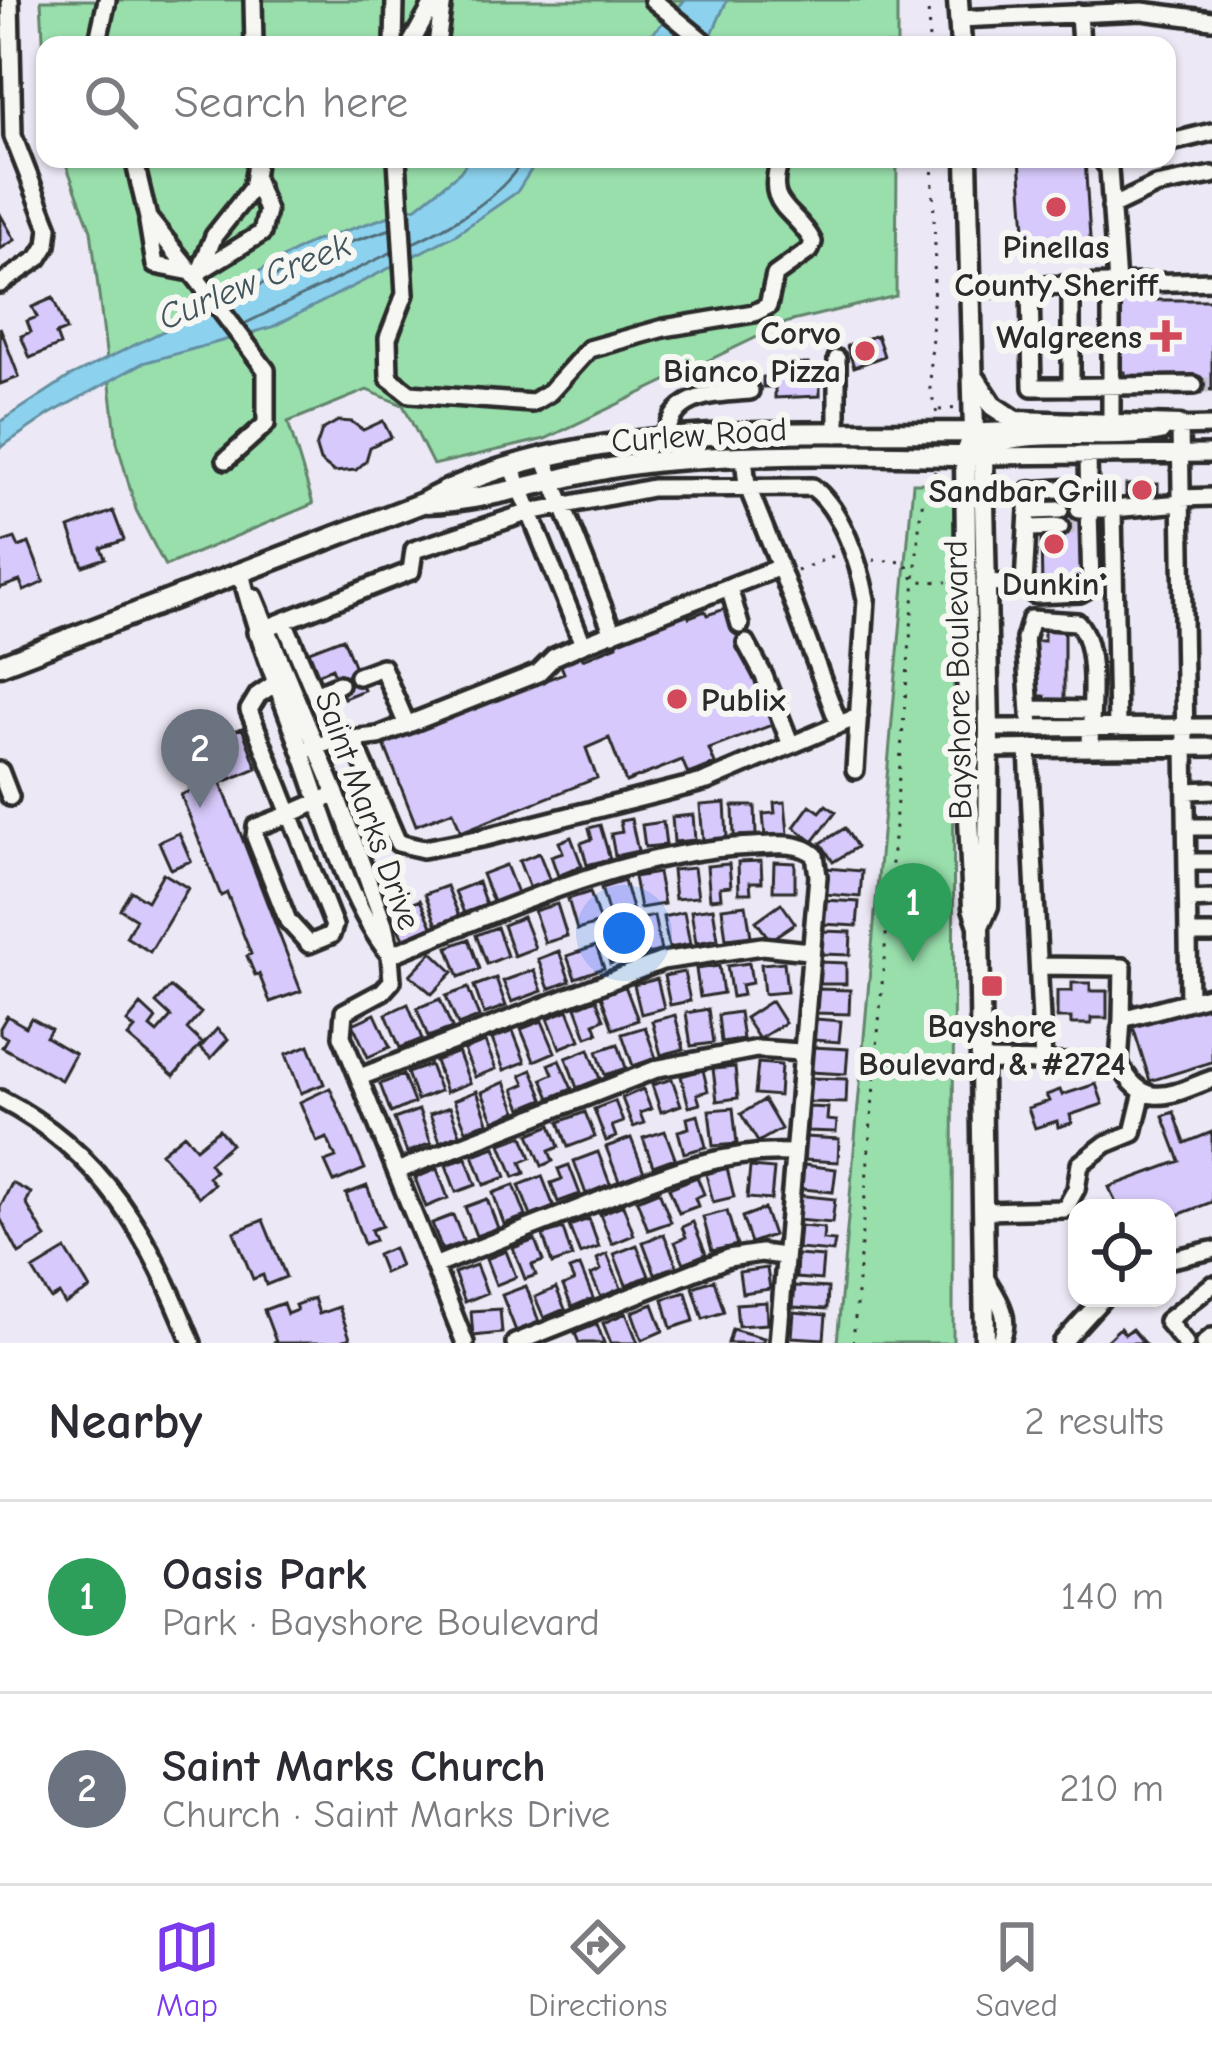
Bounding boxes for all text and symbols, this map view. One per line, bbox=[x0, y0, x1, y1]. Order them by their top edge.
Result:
search box bbox=[36, 36, 1176, 168]
icon: search bbox=[78, 69, 144, 135]
text: Search here bbox=[174, 76, 408, 128]
marker: Pinellas County Sheriff bbox=[1043, 194, 1069, 220]
water label: Curlew Creek bbox=[153, 224, 357, 339]
place label: Pinellas County Sheriff bbox=[954, 228, 1159, 304]
place label: Corvo Bianco Pizza bbox=[663, 314, 841, 390]
place label: Walgreens bbox=[996, 318, 1142, 356]
marker: Walgreens bbox=[1153, 323, 1179, 349]
marker: Corvo Bianco Pizza bbox=[852, 338, 878, 364]
street label: Curlew Road bbox=[610, 410, 788, 460]
place label: Sandbar Grill bbox=[929, 472, 1118, 510]
marker: Sandbar Grill bbox=[1129, 477, 1155, 503]
marker: Dunkin' bbox=[1041, 531, 1067, 557]
street label: Bayshore Boulevard bbox=[937, 540, 979, 820]
place label: Dunkin' bbox=[1002, 565, 1106, 603]
place label: Publix bbox=[701, 681, 786, 719]
street label: Saint Marks Drive bbox=[307, 686, 429, 935]
marker: Publix bbox=[664, 686, 690, 712]
pin: 2 bbox=[161, 709, 239, 808]
pin: 1 bbox=[874, 863, 952, 962]
your location bbox=[594, 903, 654, 963]
marker: Bayshore Boulevard & #2724 bbox=[979, 973, 1005, 999]
place label: Bayshore Boulevard & #2724 bbox=[858, 1007, 1126, 1083]
map controls bbox=[1068, 1199, 1176, 1307]
button: locate bbox=[1068, 1199, 1176, 1307]
text: Nearby bbox=[48, 1392, 202, 1451]
text: 2 results bbox=[1024, 1399, 1164, 1444]
text: Oasis Park bbox=[162, 1548, 367, 1600]
text: 1 bbox=[79, 1574, 95, 1619]
text: 140 m bbox=[1061, 1574, 1164, 1619]
text: Park · Bayshore Boulevard bbox=[162, 1600, 600, 1645]
text: Saint Marks Church bbox=[162, 1740, 546, 1792]
text: 2 bbox=[77, 1766, 97, 1811]
text: 210 m bbox=[1059, 1766, 1164, 1811]
text: Church · Saint Marks Drive bbox=[162, 1792, 610, 1837]
tab: Map bbox=[154, 1914, 220, 2024]
tab: Directions bbox=[528, 1914, 668, 2024]
tab: Saved bbox=[976, 1914, 1058, 2024]

